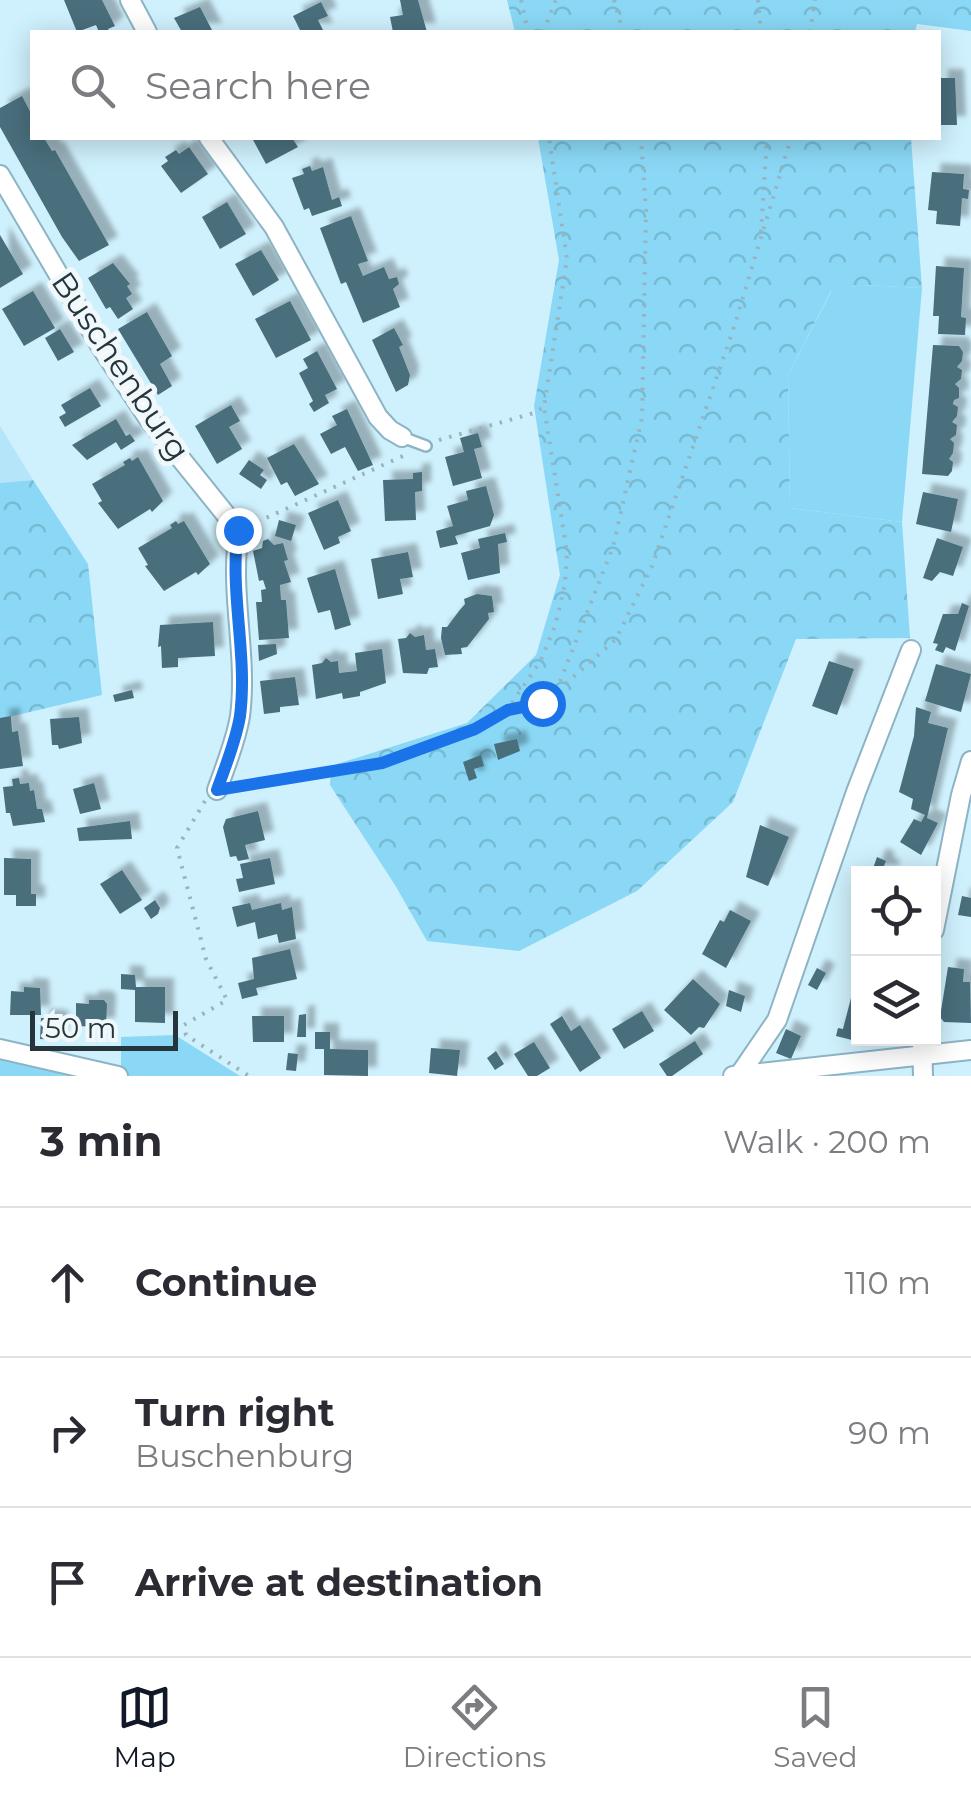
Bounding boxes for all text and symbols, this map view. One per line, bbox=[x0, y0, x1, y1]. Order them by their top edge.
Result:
search box bbox=[30, 30, 941, 140]
icon: search bbox=[65, 58, 120, 113]
text: Search here bbox=[145, 62, 371, 109]
street label: Buschenburg bbox=[44, 264, 198, 468]
route end bbox=[216, 508, 262, 554]
route start bbox=[520, 681, 566, 727]
map controls bbox=[851, 866, 941, 1046]
button: locate bbox=[851, 866, 941, 956]
button: layers bbox=[851, 956, 941, 1046]
scale bar bbox=[30, 1006, 178, 1050]
text: 50 m bbox=[45, 1011, 116, 1045]
text: 3 min bbox=[40, 1115, 162, 1167]
text: Walk · 200 m bbox=[723, 1122, 931, 1161]
icon: ahead bbox=[40, 1255, 95, 1310]
text: Continue bbox=[135, 1259, 317, 1306]
text: 110 m bbox=[844, 1263, 931, 1302]
text: Turn right bbox=[135, 1389, 334, 1436]
icon: right bbox=[40, 1405, 95, 1460]
text: 90 m bbox=[848, 1413, 931, 1452]
text: Buschenburg bbox=[135, 1436, 354, 1475]
icon: arrive bbox=[40, 1555, 95, 1610]
text: Arrive at destination bbox=[135, 1559, 543, 1606]
tab: Map bbox=[114, 1680, 176, 1774]
tab: Directions bbox=[403, 1680, 546, 1774]
tab: Saved bbox=[773, 1680, 857, 1774]

